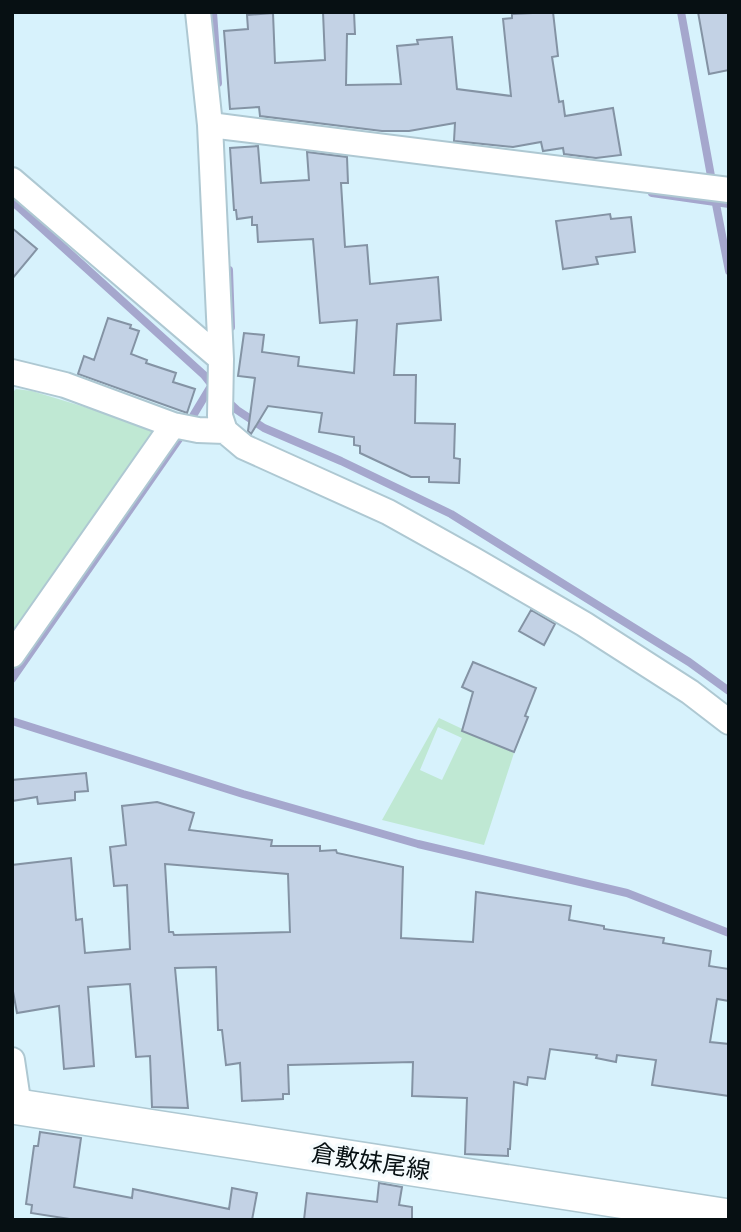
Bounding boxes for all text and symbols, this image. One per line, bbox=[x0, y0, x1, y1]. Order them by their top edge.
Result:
street label: 倉敷妹尾線 bbox=[309, 1137, 433, 1185]

